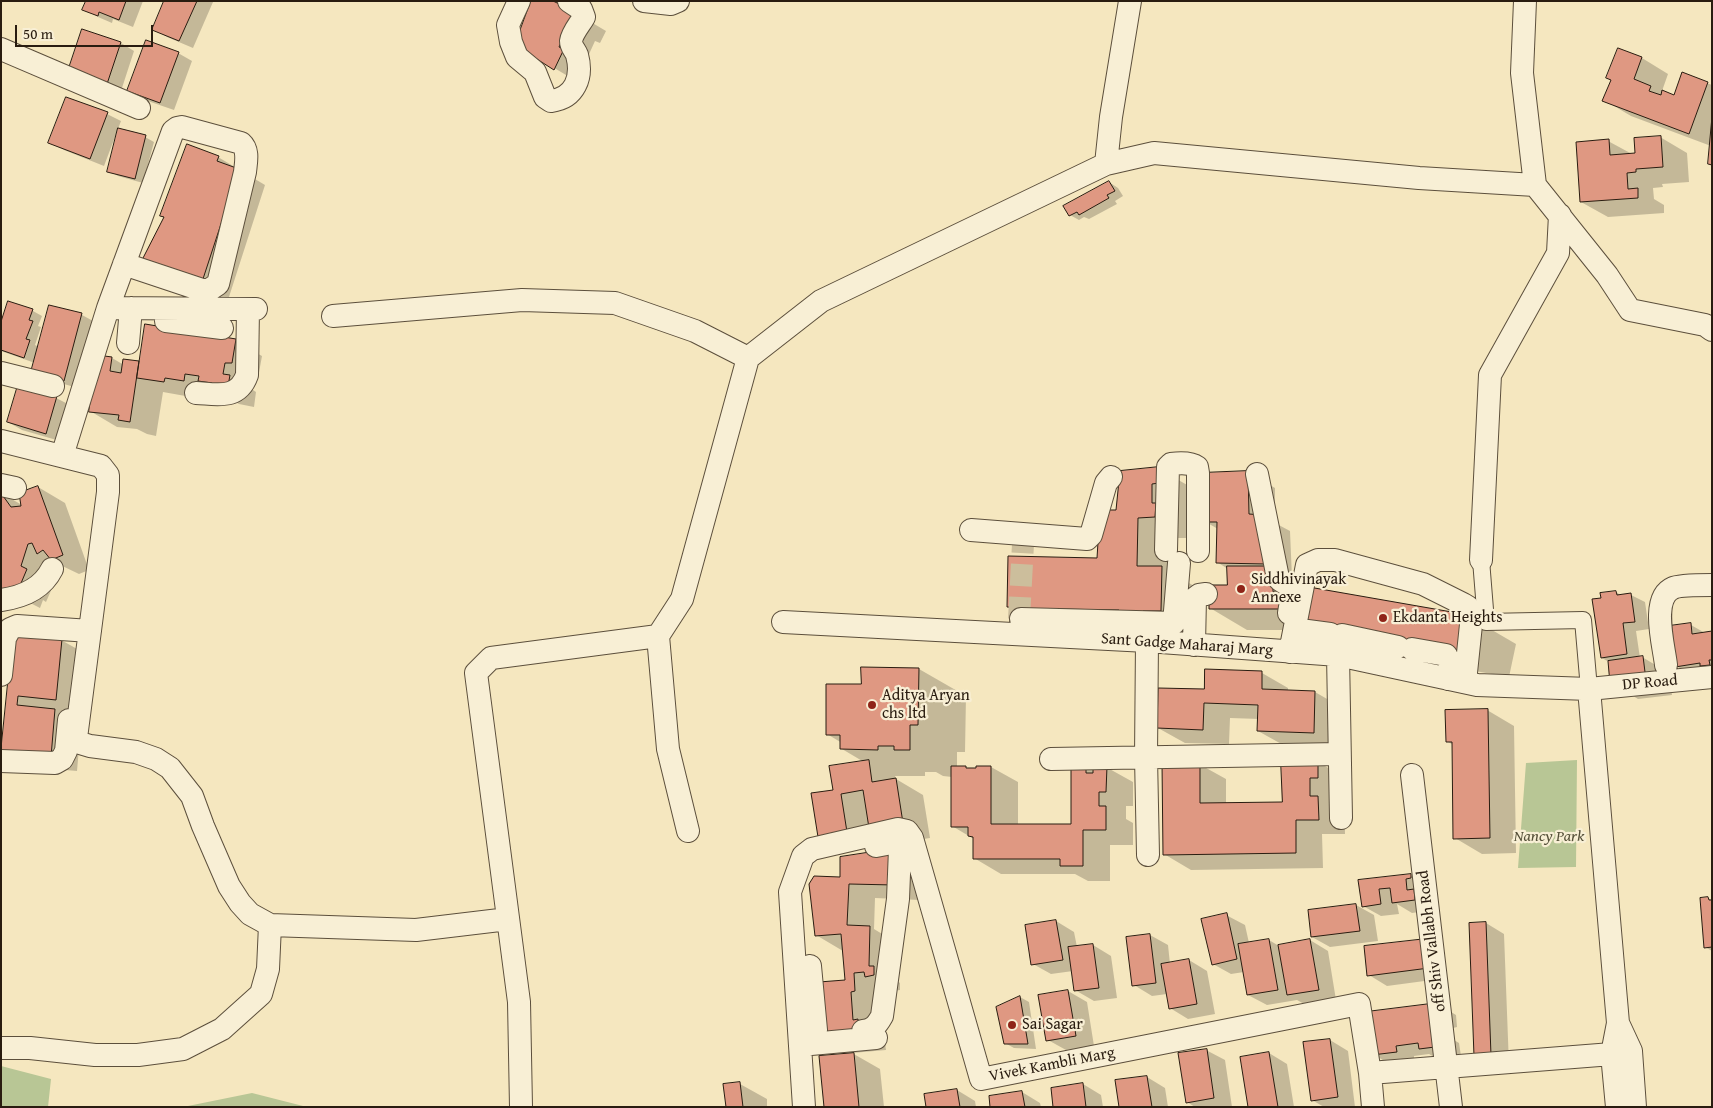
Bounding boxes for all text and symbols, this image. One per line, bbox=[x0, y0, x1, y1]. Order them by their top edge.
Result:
scale bar bbox=[18, 15, 155, 47]
text: 50 m bbox=[23, 23, 53, 44]
place label: Siddhivinayak Annexe bbox=[1251, 570, 1346, 608]
marker: Siddhivinayak Annexe bbox=[1235, 583, 1247, 595]
place label: Ekdanta Heights bbox=[1393, 608, 1503, 628]
marker: Ekdanta Heights bbox=[1377, 612, 1389, 624]
street label: Sant Gadge Maharaj Marg bbox=[1100, 629, 1274, 661]
street label: DP Road bbox=[1622, 671, 1678, 695]
place label: Aditya Aryan chs ltd bbox=[882, 686, 970, 724]
marker: Aditya Aryan chs ltd bbox=[866, 699, 878, 711]
park label: Nancy Park bbox=[1514, 827, 1584, 847]
street label: off Shiv Vallabh Road bbox=[1414, 869, 1450, 1013]
place label: Sai Sagar bbox=[1022, 1015, 1083, 1035]
marker: Sai Sagar bbox=[1006, 1019, 1018, 1031]
street label: Vivek Kambli Marg bbox=[987, 1043, 1117, 1087]

